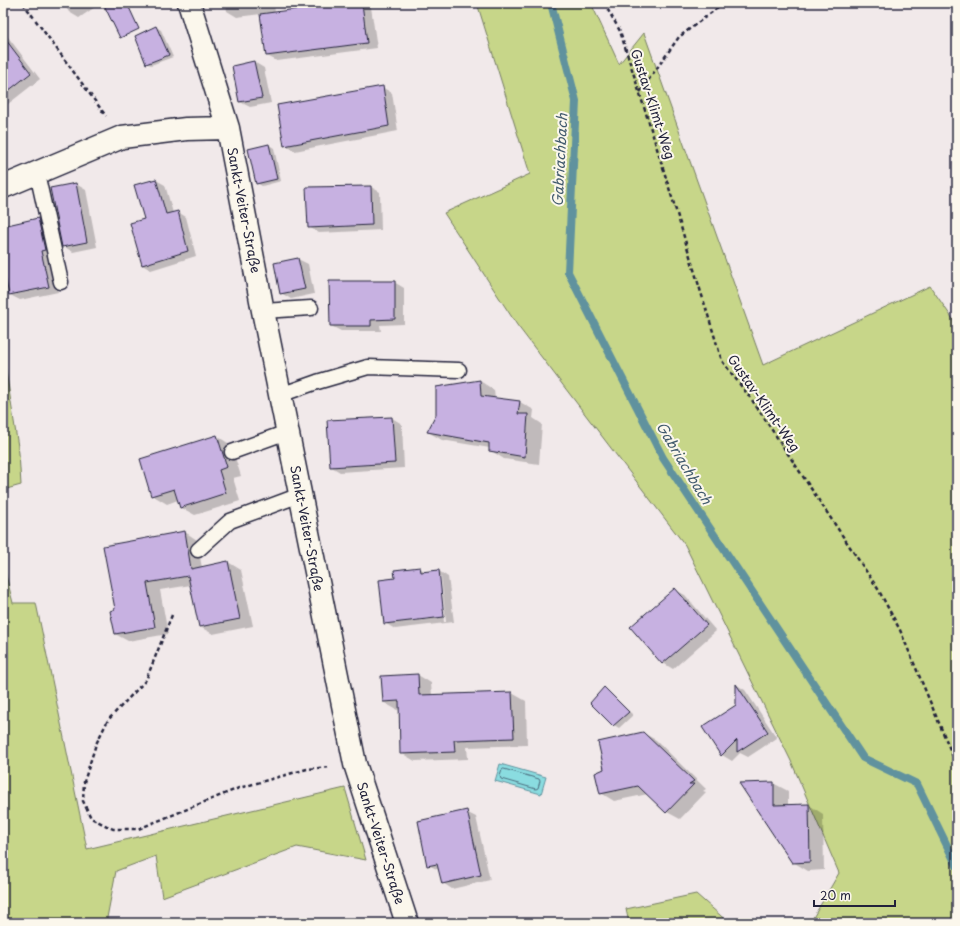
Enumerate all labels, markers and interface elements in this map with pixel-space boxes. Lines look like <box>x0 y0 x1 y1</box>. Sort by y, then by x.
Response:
street label: Gustav-Klimt-Weg <box>627 46 680 161</box>
water label: Gabriachbach <box>547 112 572 207</box>
street label: Sankt-Veiter-Straße <box>223 145 266 275</box>
street label: Gustav-Klimt-Weg <box>724 350 805 455</box>
water label: Gabriachbach <box>651 417 718 509</box>
street label: Sankt-Veiter-Straße <box>286 463 329 593</box>
street label: Sankt-Veiter-Straße <box>353 779 410 907</box>
scale bar <box>814 882 895 908</box>
text: 20 m <box>820 886 851 904</box>

